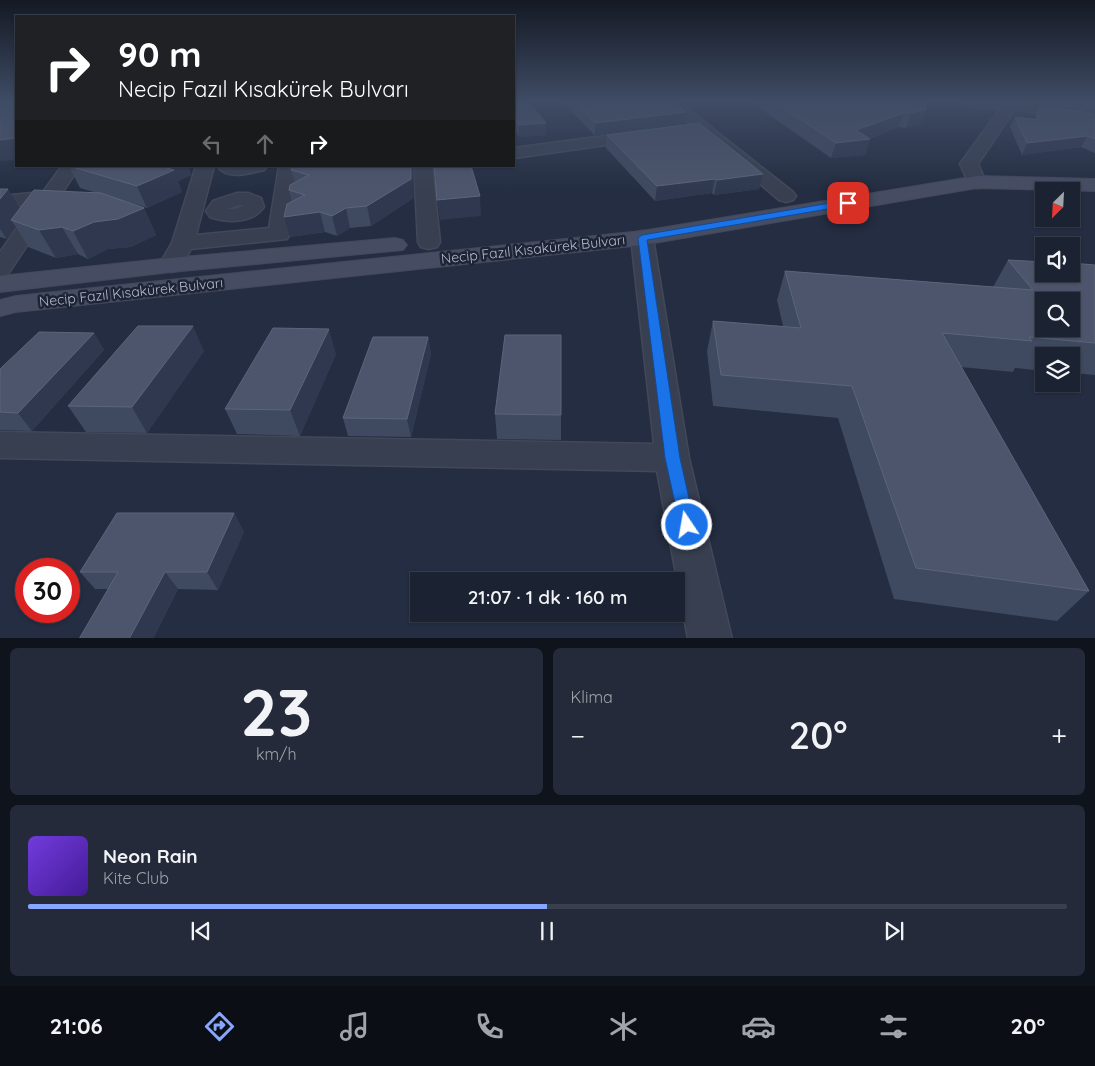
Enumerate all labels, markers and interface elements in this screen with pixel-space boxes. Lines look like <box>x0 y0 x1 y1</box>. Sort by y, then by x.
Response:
text: 90 m <box>118 32 201 76</box>
icon: right <box>35 35 100 100</box>
text: Necip Fazıl Kısakürek Bulvarı <box>118 75 409 103</box>
icon: left <box>198 130 226 158</box>
icon: ahead <box>251 130 279 158</box>
icon: right <box>304 130 332 158</box>
pin <box>827 182 869 224</box>
north arrow <box>1035 182 1080 228</box>
map controls <box>1035 182 1080 392</box>
icon: arrive <box>834 189 862 217</box>
street label: Necip Fazıl Kısakürek Bulvarı <box>440 230 626 268</box>
button: sound <box>1035 237 1080 282</box>
street label: Necip Fazıl Kısakürek Bulvarı <box>38 273 224 311</box>
button: search <box>1035 292 1080 337</box>
button: layers <box>1035 347 1080 392</box>
position arrow <box>660 498 712 550</box>
speed limit sign: 30 <box>15 558 80 623</box>
text: 21:07 · 1 dk · 160 m <box>468 585 627 609</box>
text: 23 <box>240 671 312 752</box>
text: Klima <box>571 687 613 707</box>
text: 20° <box>789 711 847 759</box>
text: − <box>571 718 585 753</box>
text: + <box>1051 718 1067 753</box>
text: km/h <box>256 744 297 764</box>
text: Neon Rain <box>103 844 198 868</box>
text: Kite Club <box>103 868 169 888</box>
icon: previous <box>187 917 215 945</box>
icon: pause <box>533 917 561 945</box>
icon: next <box>880 917 908 945</box>
icon: directions <box>202 1009 237 1044</box>
icon: music <box>337 1009 372 1044</box>
icon: phone <box>472 1009 507 1044</box>
icon: climate <box>606 1009 641 1044</box>
icon: car <box>741 1009 776 1044</box>
icon: filters <box>876 1009 911 1044</box>
text: 21:06 <box>50 1012 103 1040</box>
text: 20° <box>1010 1012 1045 1040</box>

